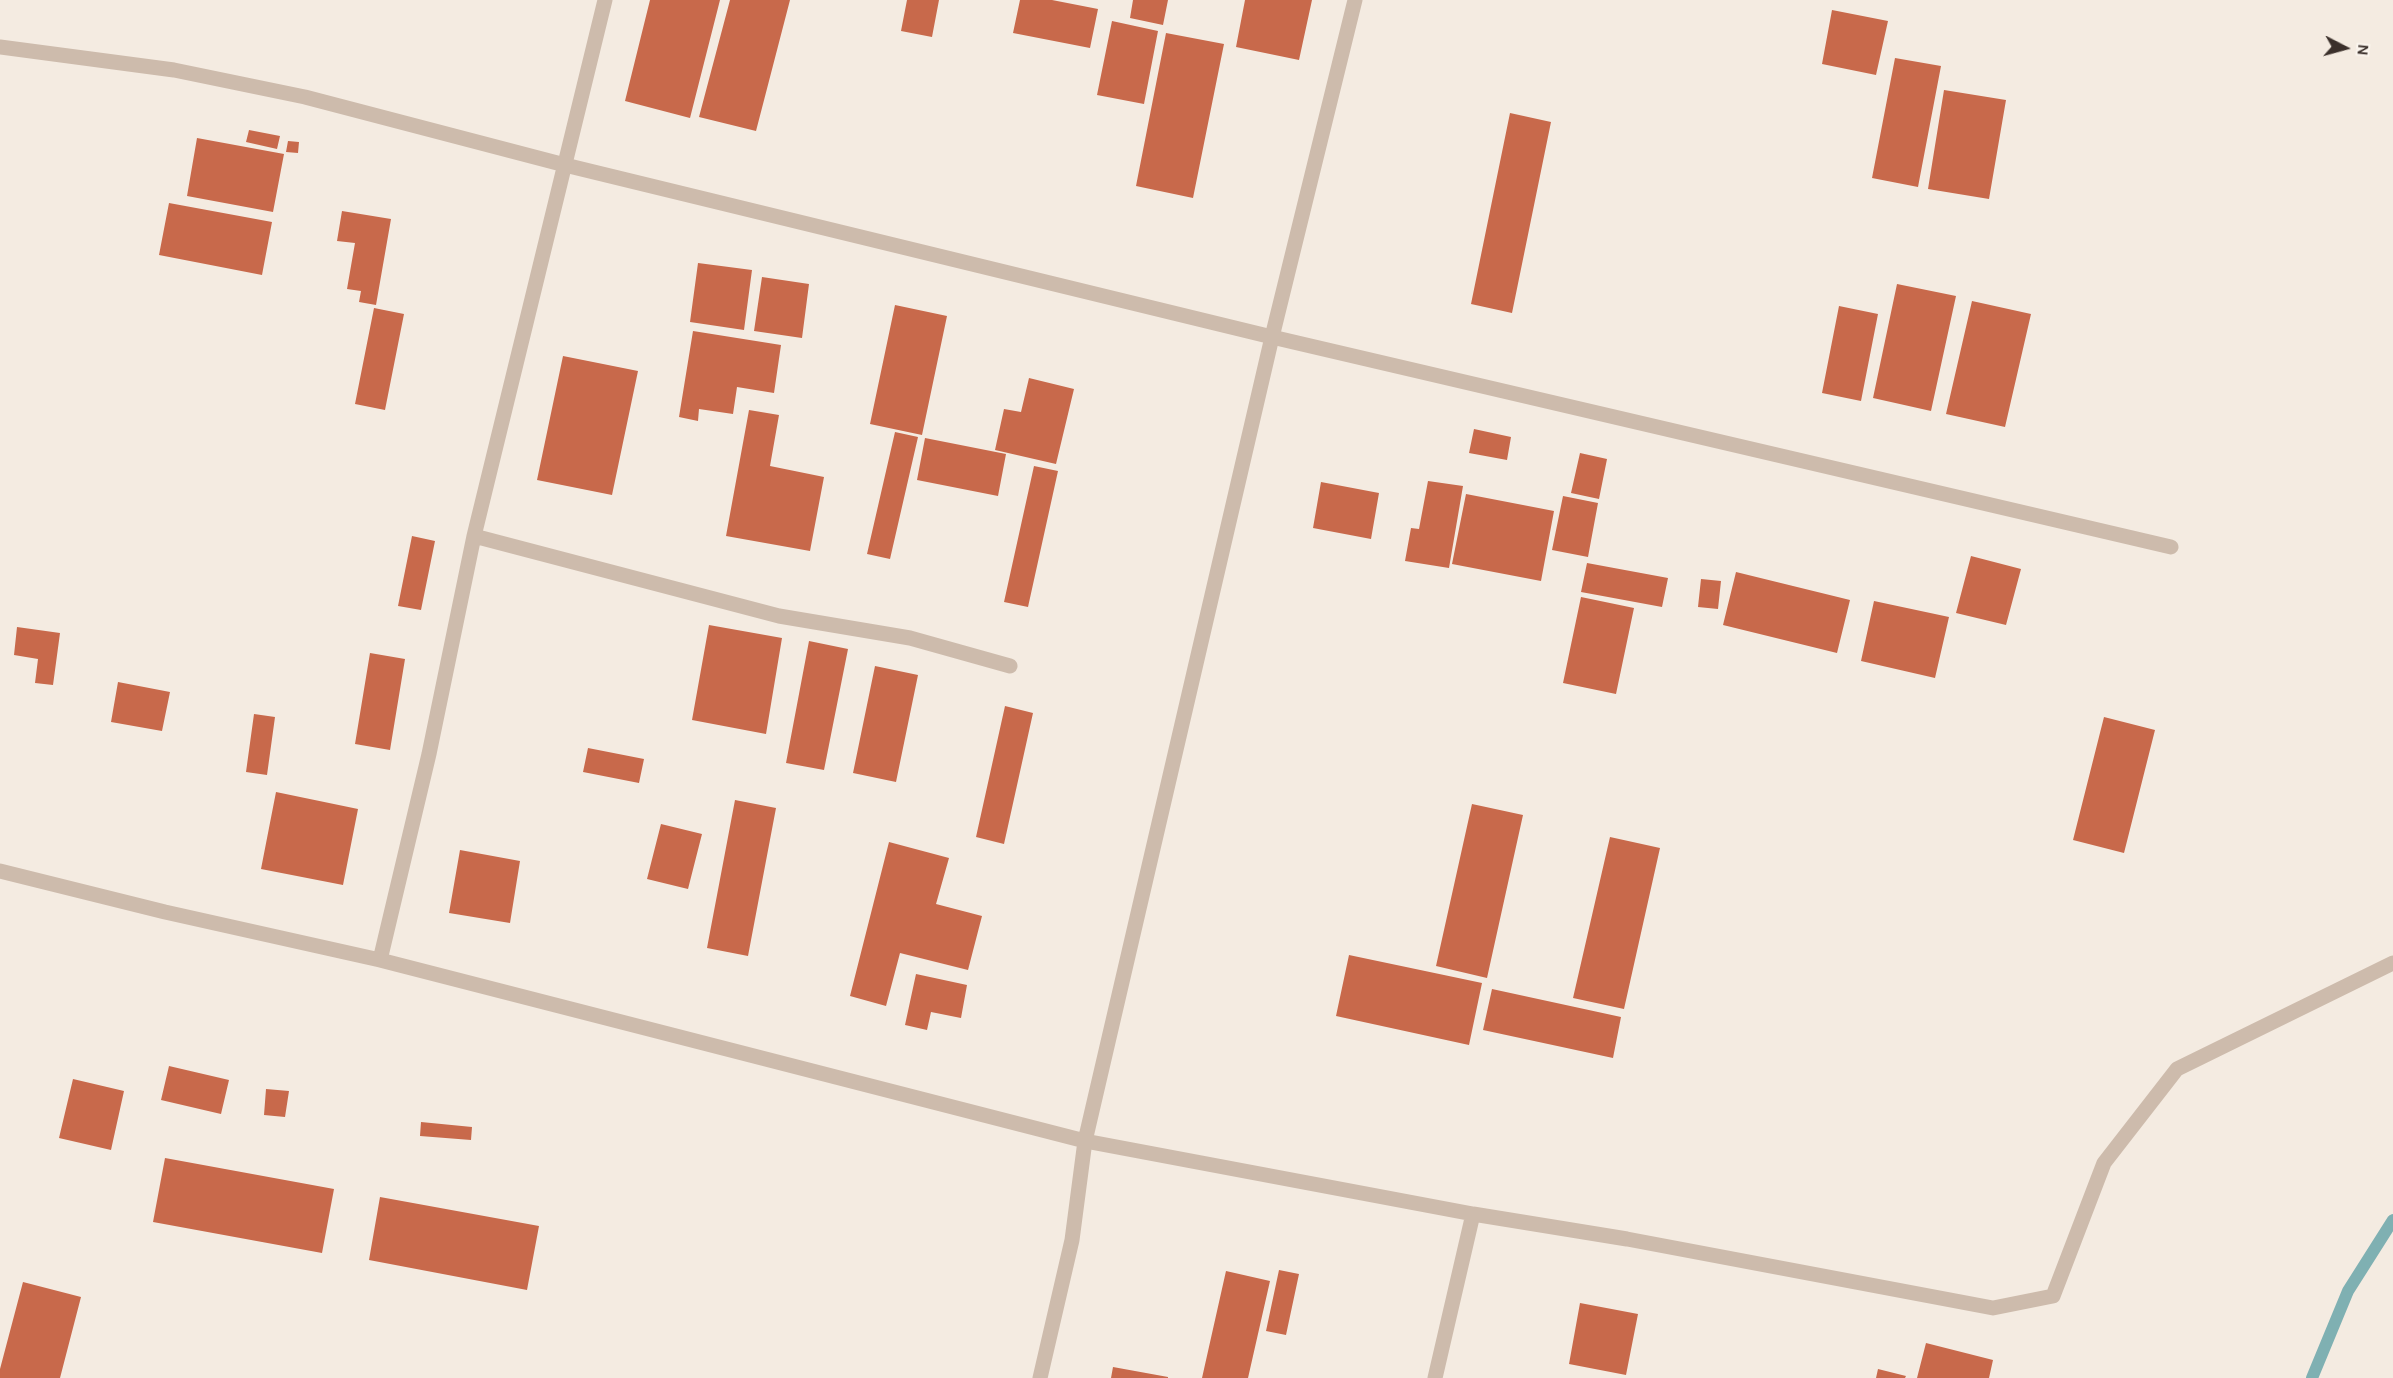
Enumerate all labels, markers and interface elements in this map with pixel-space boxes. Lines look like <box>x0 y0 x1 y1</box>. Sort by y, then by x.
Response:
north arrow <box>2315 18 2375 78</box>
text: N <box>2353 43 2373 57</box>

